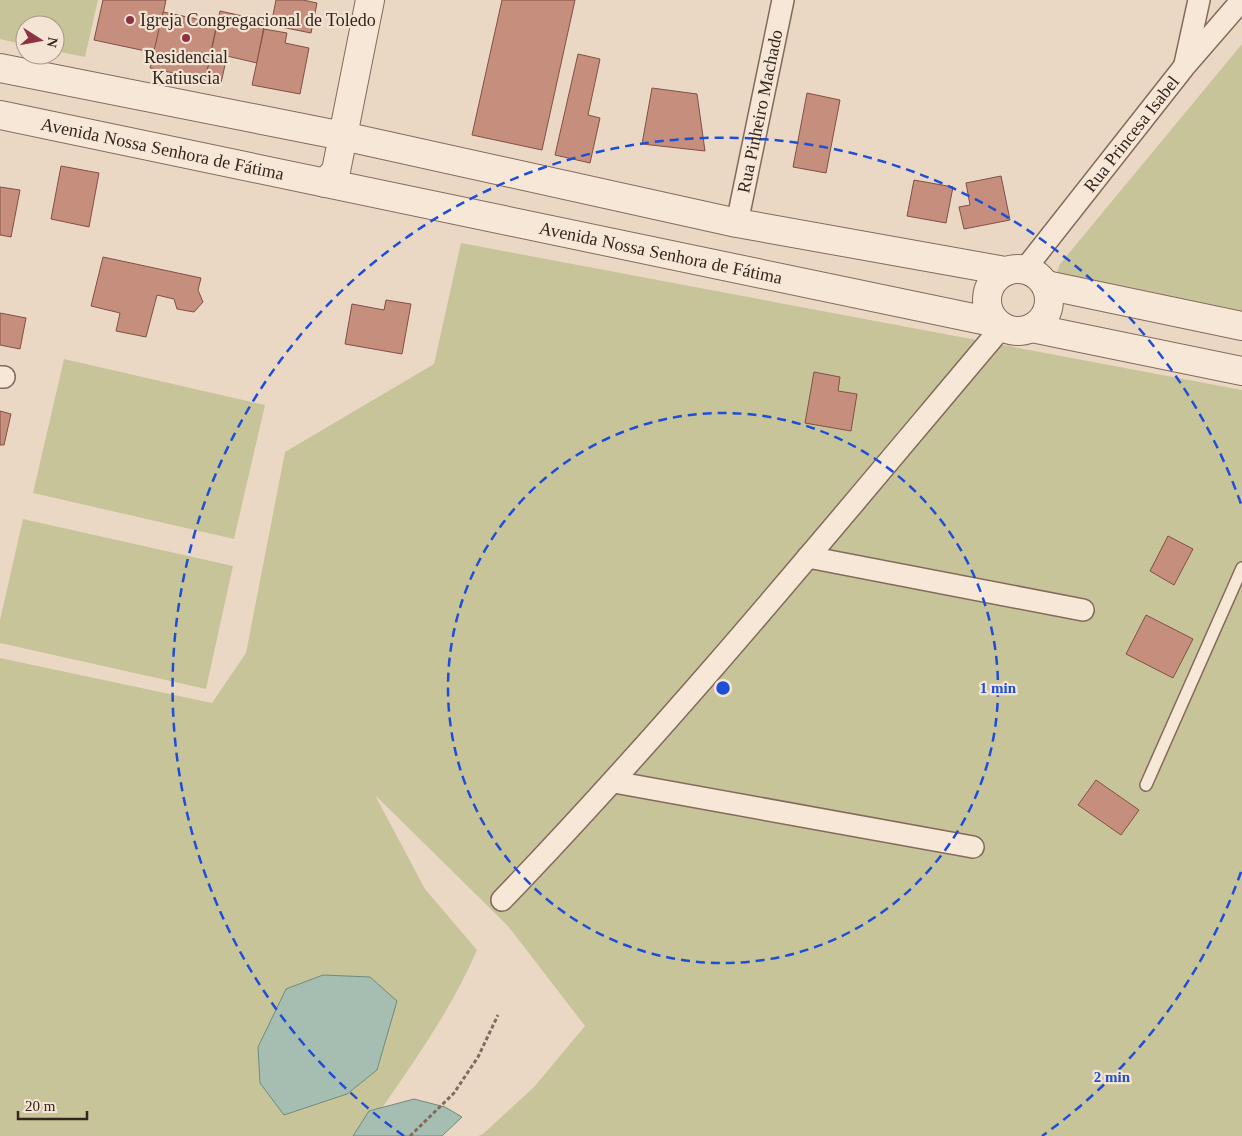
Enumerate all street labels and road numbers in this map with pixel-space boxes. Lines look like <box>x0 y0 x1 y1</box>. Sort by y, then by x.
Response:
street label: Rua Pinheiro Machado <box>733 28 787 195</box>
street label: Rua Princesa Isabel <box>1080 72 1183 196</box>
street label: Avenida Nossa Senhora de Fátima <box>39 114 286 184</box>
street label: Avenida Nossa Senhora de Fátima <box>537 218 784 288</box>

